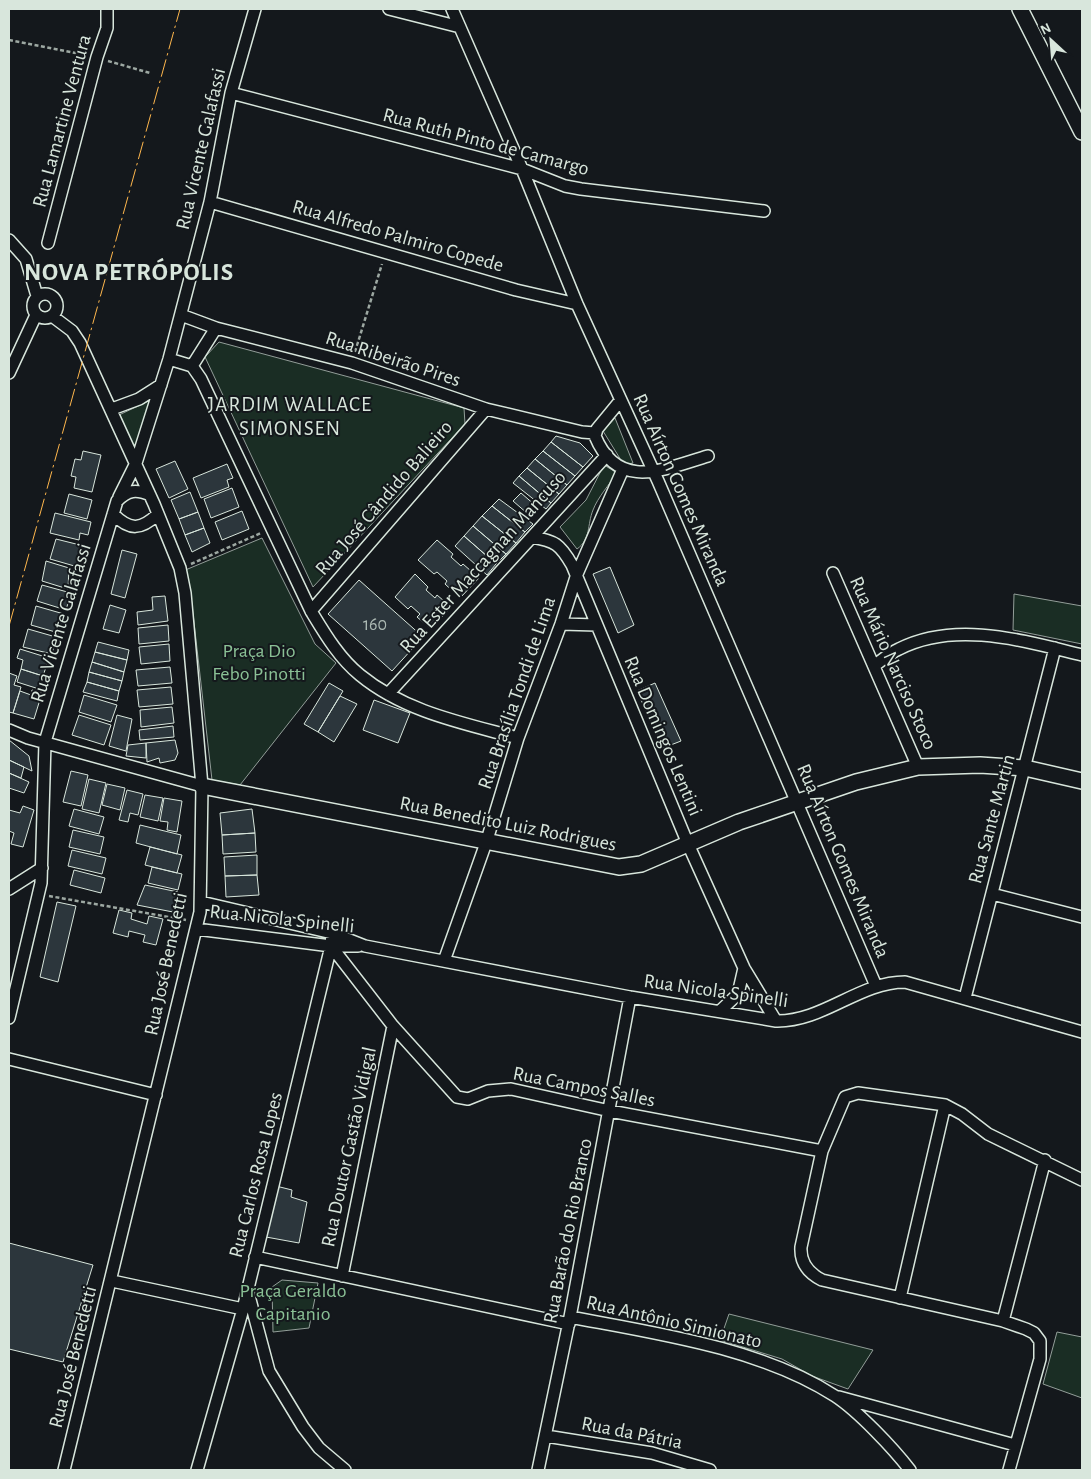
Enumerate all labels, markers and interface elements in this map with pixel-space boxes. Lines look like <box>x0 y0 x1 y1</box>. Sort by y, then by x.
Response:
north arrow <box>1026 15 1076 65</box>
text: N <box>1038 21 1053 38</box>
street label: Rua Lamartine Ventura <box>29 32 95 210</box>
street label: Rua Vicente Galafassi <box>173 66 229 232</box>
street label: Rua Ruth Pinto de Camargo <box>381 105 591 179</box>
street label: Rua Alfredo Palmiro Copede <box>290 196 506 276</box>
district label: NOVA PETRÓPOLIS <box>24 258 234 285</box>
street label: Rua Ribeirão Pires <box>323 328 463 390</box>
street label: Rua Aírton Gomes Miranda <box>629 391 733 589</box>
district label: JARDIM WALLACE SIMONSEN <box>208 394 372 439</box>
street label: Rua José Cândido Balieiro <box>312 417 456 579</box>
street label: Rua Ester Maccagnan Mancuso <box>396 467 570 657</box>
street label: Rua Vicente Galafassi <box>27 541 95 705</box>
street label: Rua Mário Narciso Stoco <box>846 573 940 753</box>
street label: Rua Brasília Tondi de Lima <box>475 594 559 792</box>
house number: 160 <box>363 616 387 634</box>
park label: Praça Dio Febo Pinotti <box>212 641 306 684</box>
street label: Rua Domingos Lentini <box>620 653 706 819</box>
street label: Rua Sante Martin <box>965 752 1019 886</box>
street label: Rua Aírton Gomes Miranda <box>793 761 893 961</box>
street label: Rua Benedito Luiz Rodrigues <box>398 793 618 855</box>
street label: Rua José Benedetti <box>141 891 191 1037</box>
street label: Rua Nicola Spinelli <box>209 901 355 937</box>
street label: Rua Nicola Spinelli <box>642 971 790 1011</box>
street label: Rua Doutor Gastão Vidigal <box>318 1045 380 1249</box>
street label: Rua Campos Salles <box>511 1063 657 1111</box>
street label: Rua Carlos Rosa Lopes <box>226 1090 286 1260</box>
street label: Rua Barão do Rio Branco <box>540 1137 596 1325</box>
park label: Praça Geraldo Capitanio <box>239 1281 347 1324</box>
street label: Rua José Benedetti <box>46 1284 100 1430</box>
street label: Rua Antônio Simionato <box>584 1292 764 1352</box>
street label: Rua da Pátria <box>580 1413 684 1453</box>

